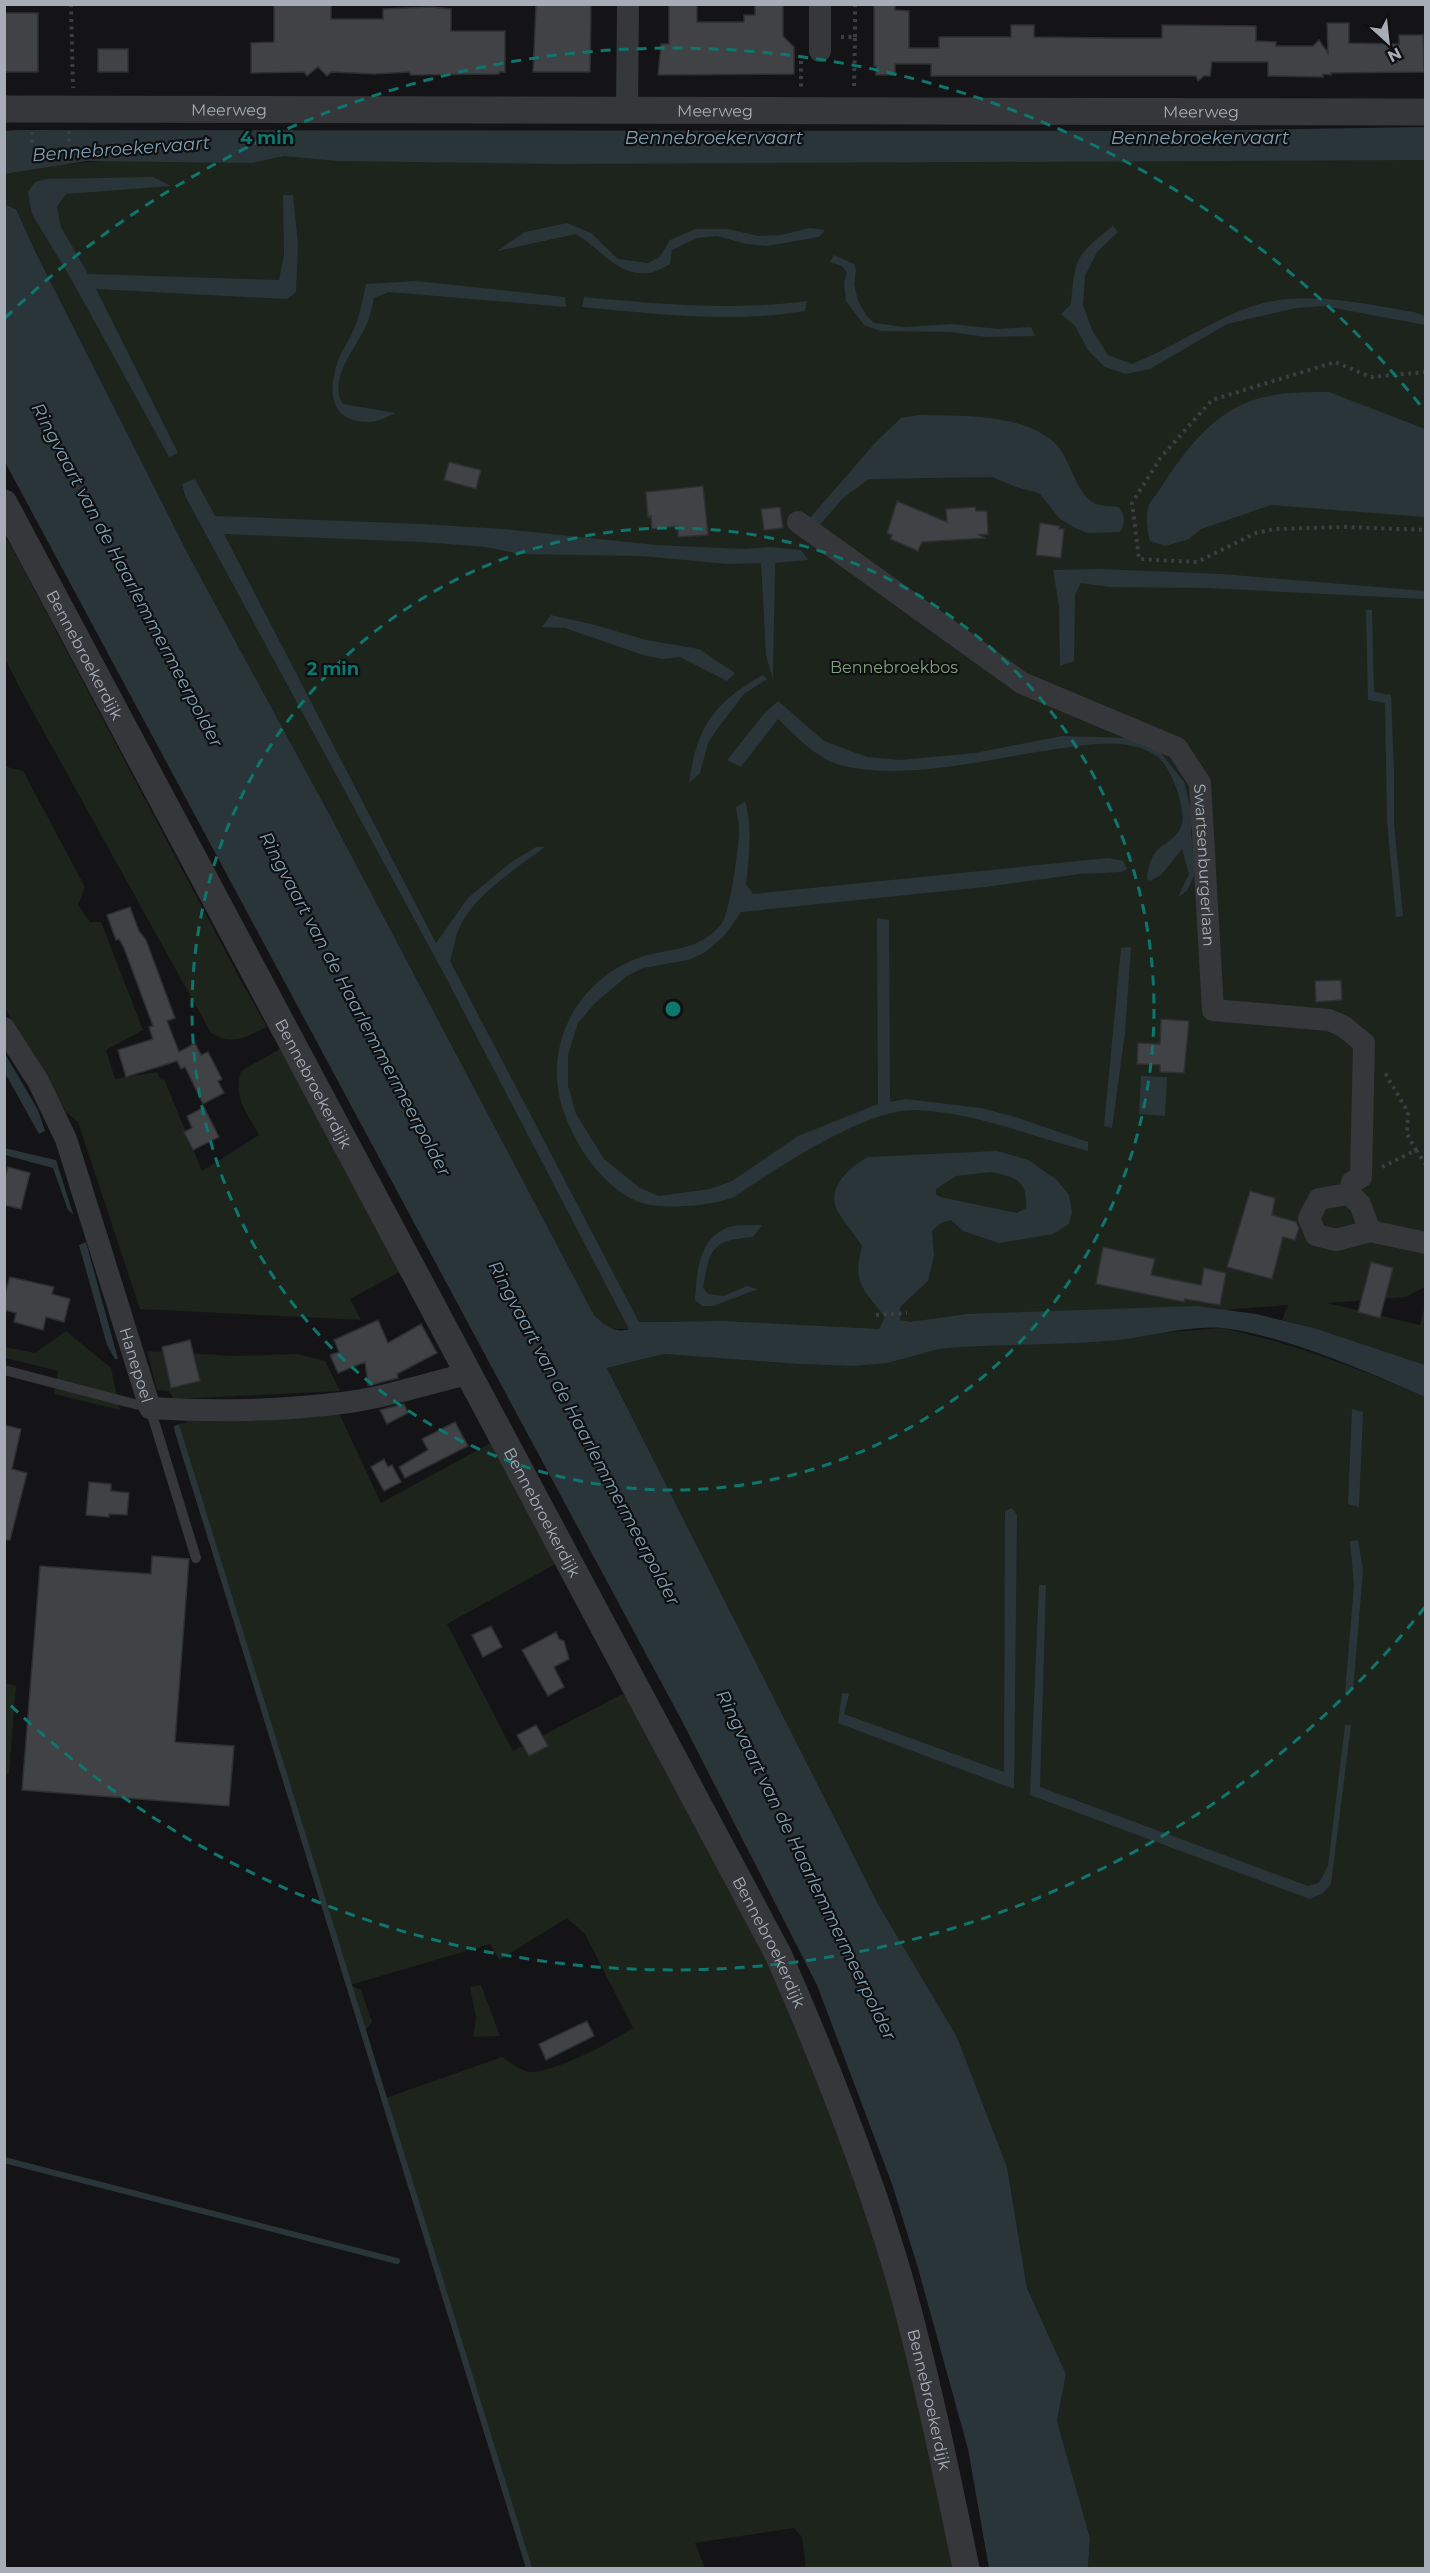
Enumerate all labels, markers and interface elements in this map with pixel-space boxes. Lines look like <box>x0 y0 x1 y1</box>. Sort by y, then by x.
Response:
north arrow <box>1358 12 1418 72</box>
text: N <box>1385 44 1405 66</box>
street label: Meerweg <box>191 100 267 120</box>
street label: Meerweg <box>677 101 753 121</box>
street label: Meerweg <box>1163 102 1239 122</box>
text: 4 min <box>240 127 294 149</box>
water label: Bennebroekervaart <box>625 127 804 149</box>
water label: Bennebroekervaart <box>1111 127 1290 149</box>
water label: Bennebroekervaart <box>31 132 211 166</box>
water label: Ringvaart van de Haarlemmermeerpolder <box>27 399 228 752</box>
street label: Bennebroekerdijk <box>42 587 127 723</box>
text: 2 min <box>307 658 359 680</box>
park label: Bennebroekbos <box>830 658 958 677</box>
street label: Swartsenburgerlaan <box>1190 783 1218 947</box>
water label: Ringvaart van de Haarlemmermeerpolder <box>255 828 456 1181</box>
centre of rings <box>663 999 683 1019</box>
street label: Bennebroekerdijk <box>271 1016 356 1152</box>
water label: Ringvaart van de Haarlemmermeerpolder <box>484 1257 685 1610</box>
street label: Hanepoel <box>115 1325 157 1405</box>
street label: Bennebroekerdijk <box>500 1445 584 1581</box>
water label: Ringvaart van de Haarlemmermeerpolder <box>711 1686 901 2044</box>
street label: Bennebroekerdijk <box>728 1873 809 2011</box>
street label: Bennebroekerdijk <box>903 2327 954 2472</box>

